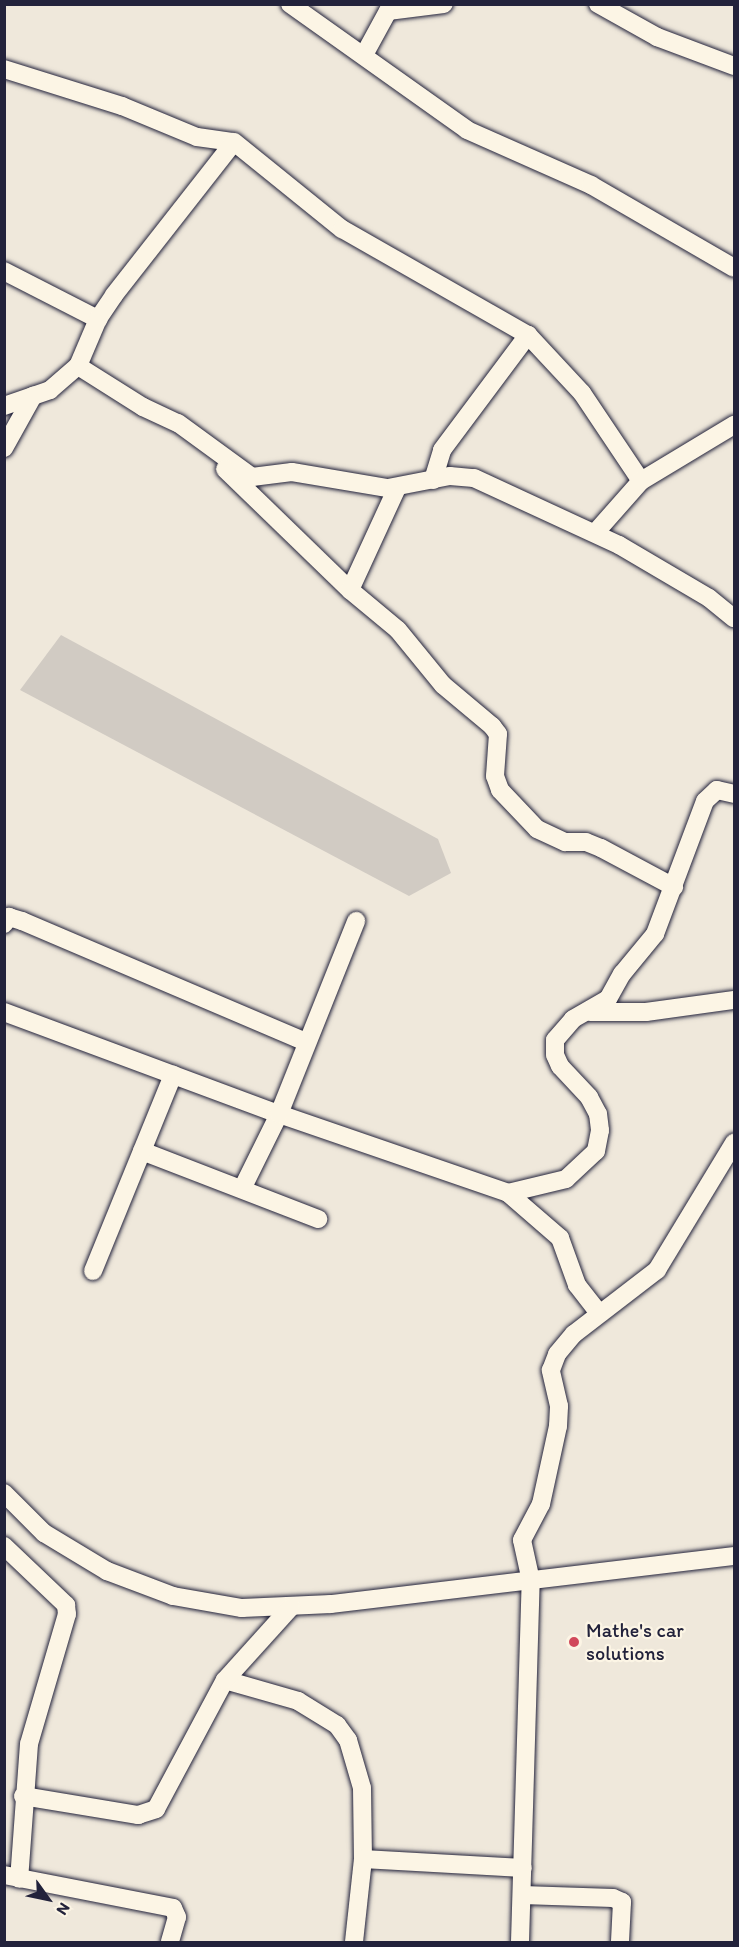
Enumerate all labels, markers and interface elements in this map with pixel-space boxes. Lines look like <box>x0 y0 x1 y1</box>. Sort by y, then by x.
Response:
place label: Mathe's car solutions <box>586 1618 684 1665</box>
marker: Mathe's car solutions <box>567 1635 581 1649</box>
north arrow <box>18 1869 78 1929</box>
text: N <box>53 1899 74 1919</box>

